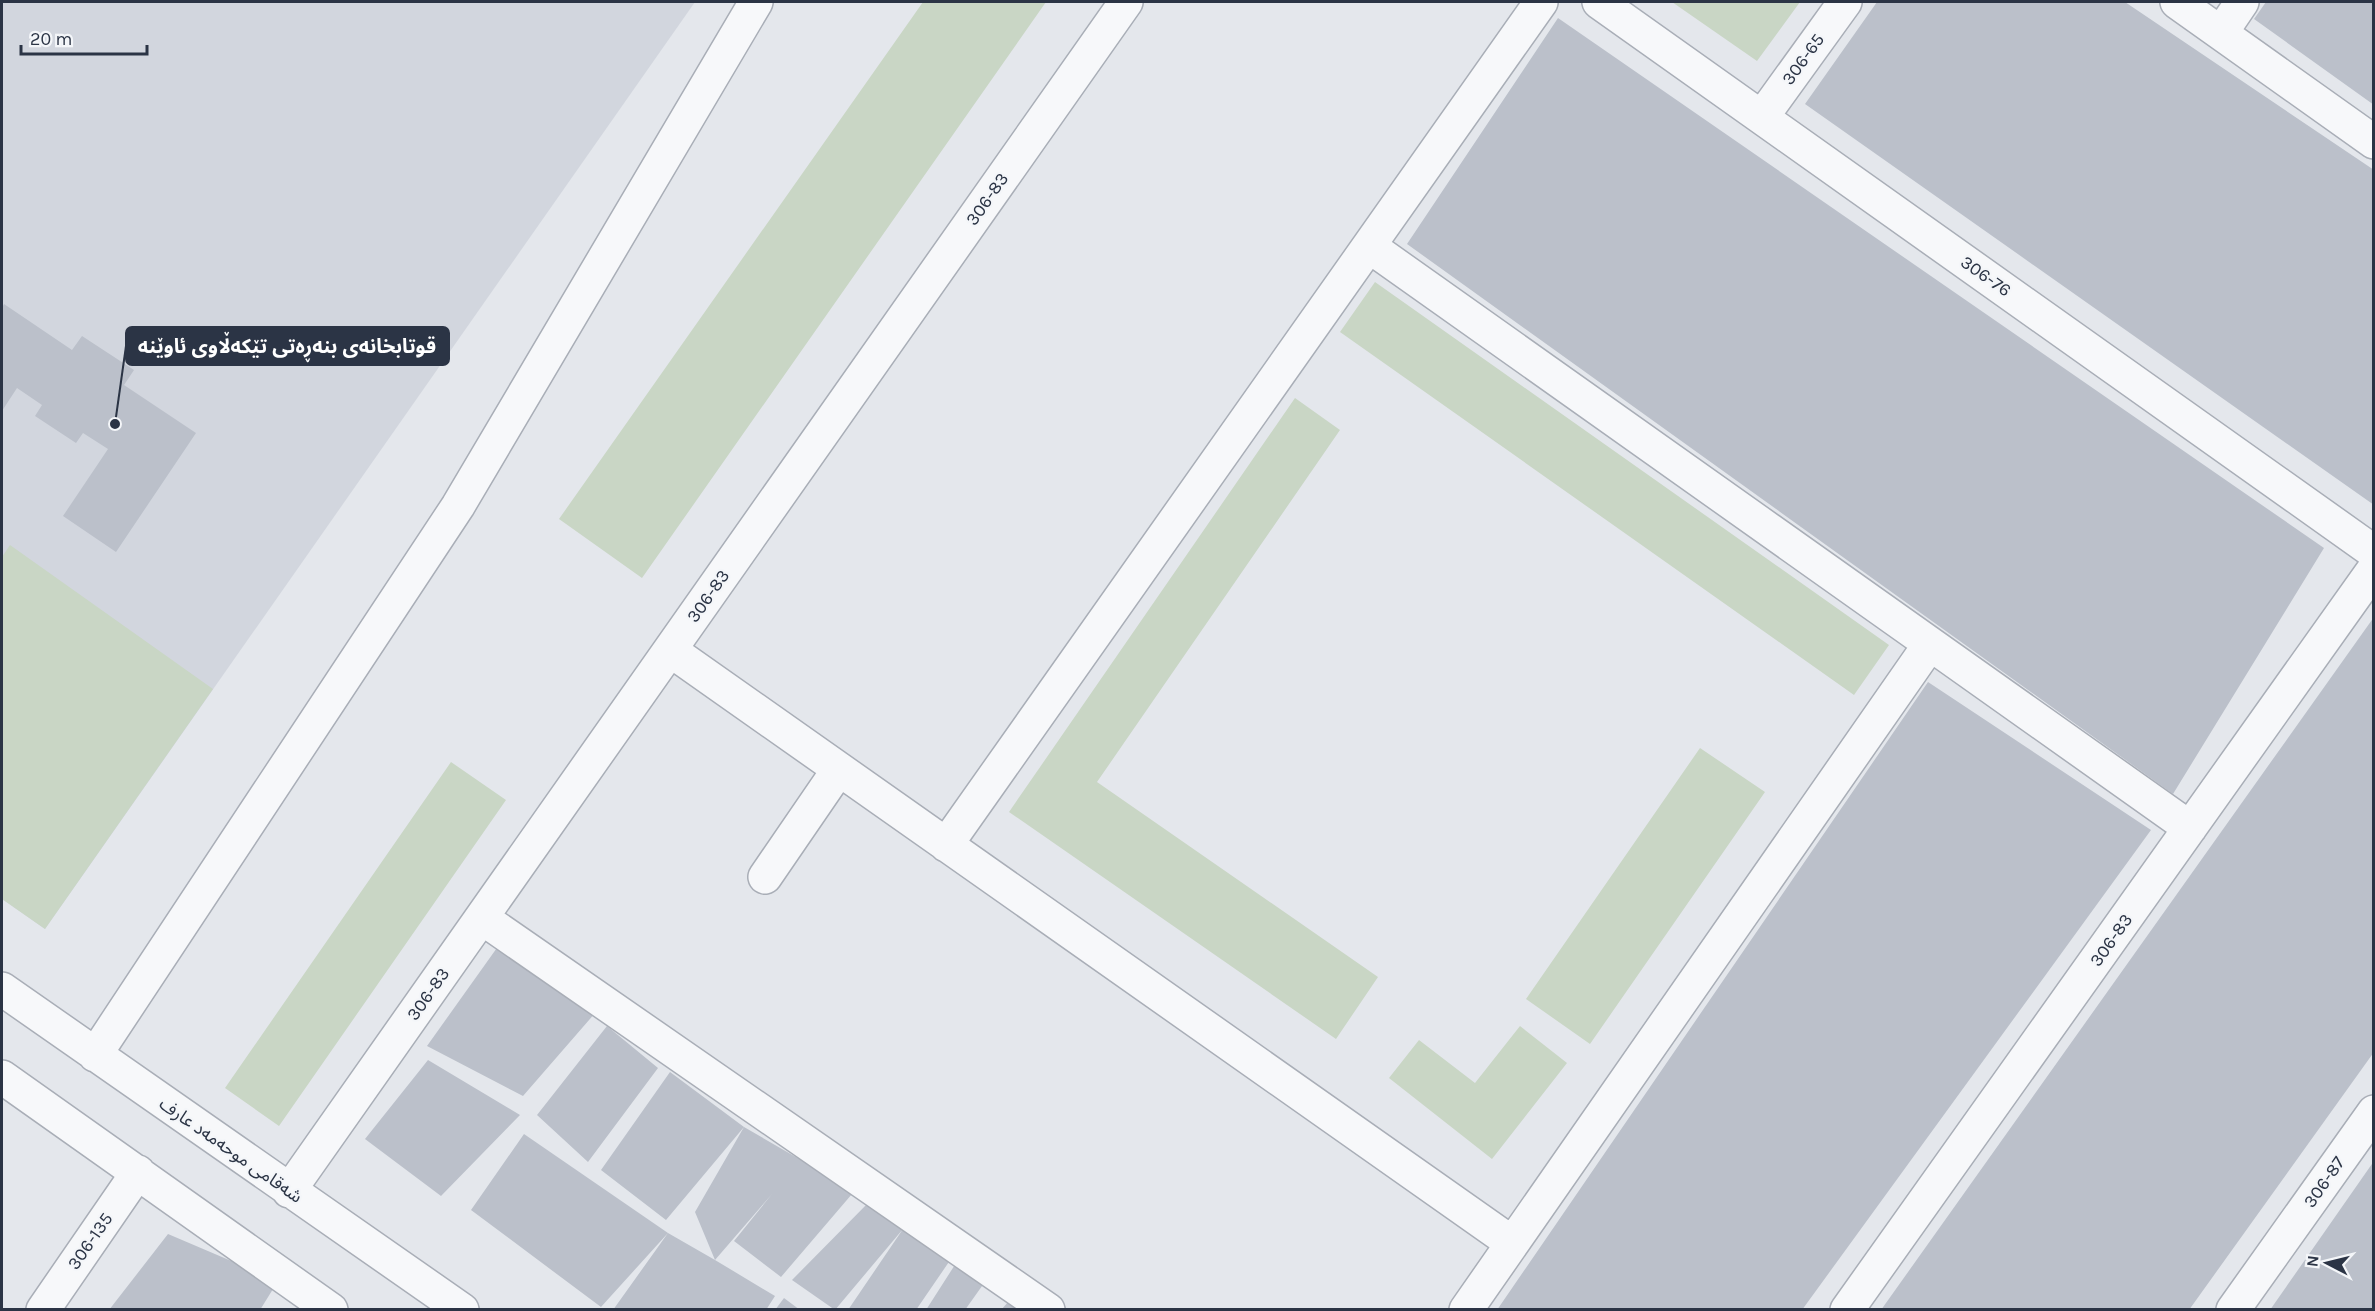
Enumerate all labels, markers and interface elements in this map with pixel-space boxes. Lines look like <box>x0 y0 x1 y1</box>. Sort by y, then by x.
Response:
scale bar <box>21 18 147 56</box>
text: 20 m <box>30 28 72 50</box>
street label: 306-65 <box>1777 29 1829 89</box>
street label: 306-83 <box>961 168 1013 230</box>
street label: 306-76 <box>1956 251 2016 301</box>
callout: قوتابخانەی بنەڕەتی تێکەڵاوی ئاوێنە <box>126 327 449 365</box>
text: قوتابخانەی بنەڕەتی تێکەڵاوی ئاوێنە <box>138 331 436 363</box>
street label: 306-83 <box>682 565 734 627</box>
street label: 306-83 <box>2085 909 2137 971</box>
street label: 306-83 <box>402 963 454 1025</box>
street label: شەقامی موحەمەد عارف <box>155 1092 307 1208</box>
street label: 306-87 <box>2299 1152 2350 1212</box>
street label: 306-135 <box>62 1208 118 1274</box>
north arrow <box>2297 1233 2357 1293</box>
text: N <box>2302 1254 2323 1268</box>

